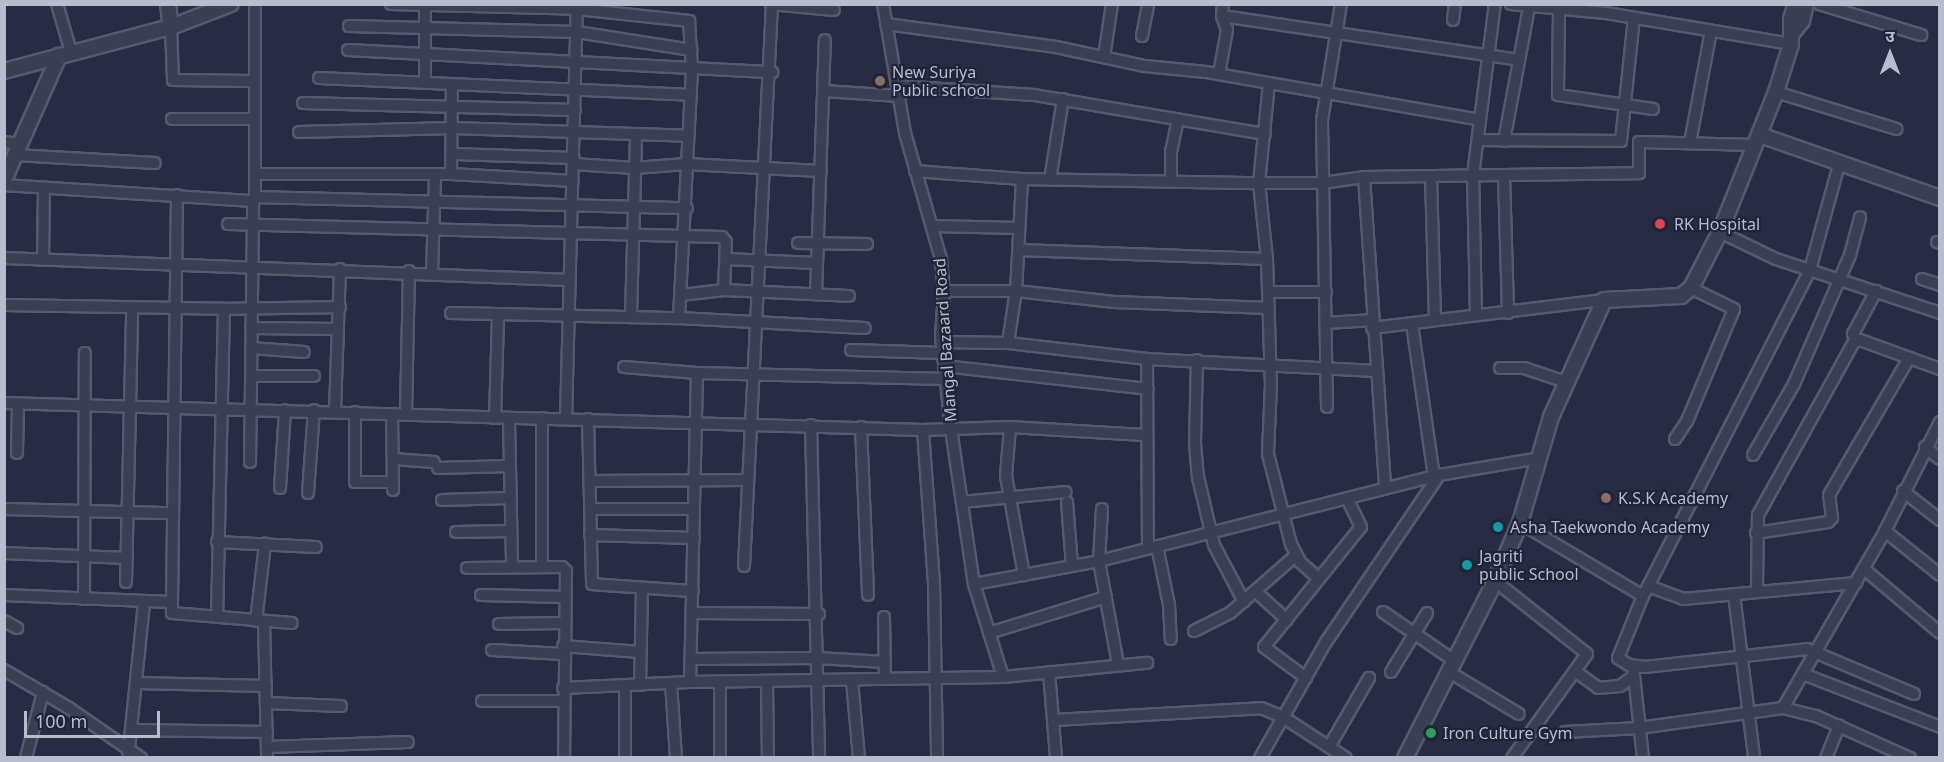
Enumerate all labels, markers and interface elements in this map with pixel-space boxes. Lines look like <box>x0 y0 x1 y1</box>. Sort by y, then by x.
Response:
north arrow <box>1860 24 1920 84</box>
text: उ <box>1885 25 1895 47</box>
place label: New Suriya Public school <box>892 62 990 100</box>
marker: New Suriya Public school <box>873 74 887 88</box>
place label: RK Hospital <box>1674 214 1760 234</box>
marker: RK Hospital <box>1651 215 1669 233</box>
street label: Mangal Bazaard Road <box>930 257 960 423</box>
place label: K.S.K Academy <box>1618 488 1728 508</box>
marker: K.S.K Academy <box>1599 491 1613 505</box>
place label: Asha Taekwondo Academy <box>1510 517 1710 537</box>
marker: Asha Taekwondo Academy <box>1491 520 1505 534</box>
place label: Jagriti public School <box>1479 546 1579 584</box>
marker: Jagriti public School <box>1460 558 1474 572</box>
scale bar <box>27 699 164 737</box>
text: 100 m <box>35 709 87 733</box>
place label: Iron Culture Gym <box>1443 723 1572 743</box>
marker: Iron Culture Gym <box>1424 726 1438 740</box>

